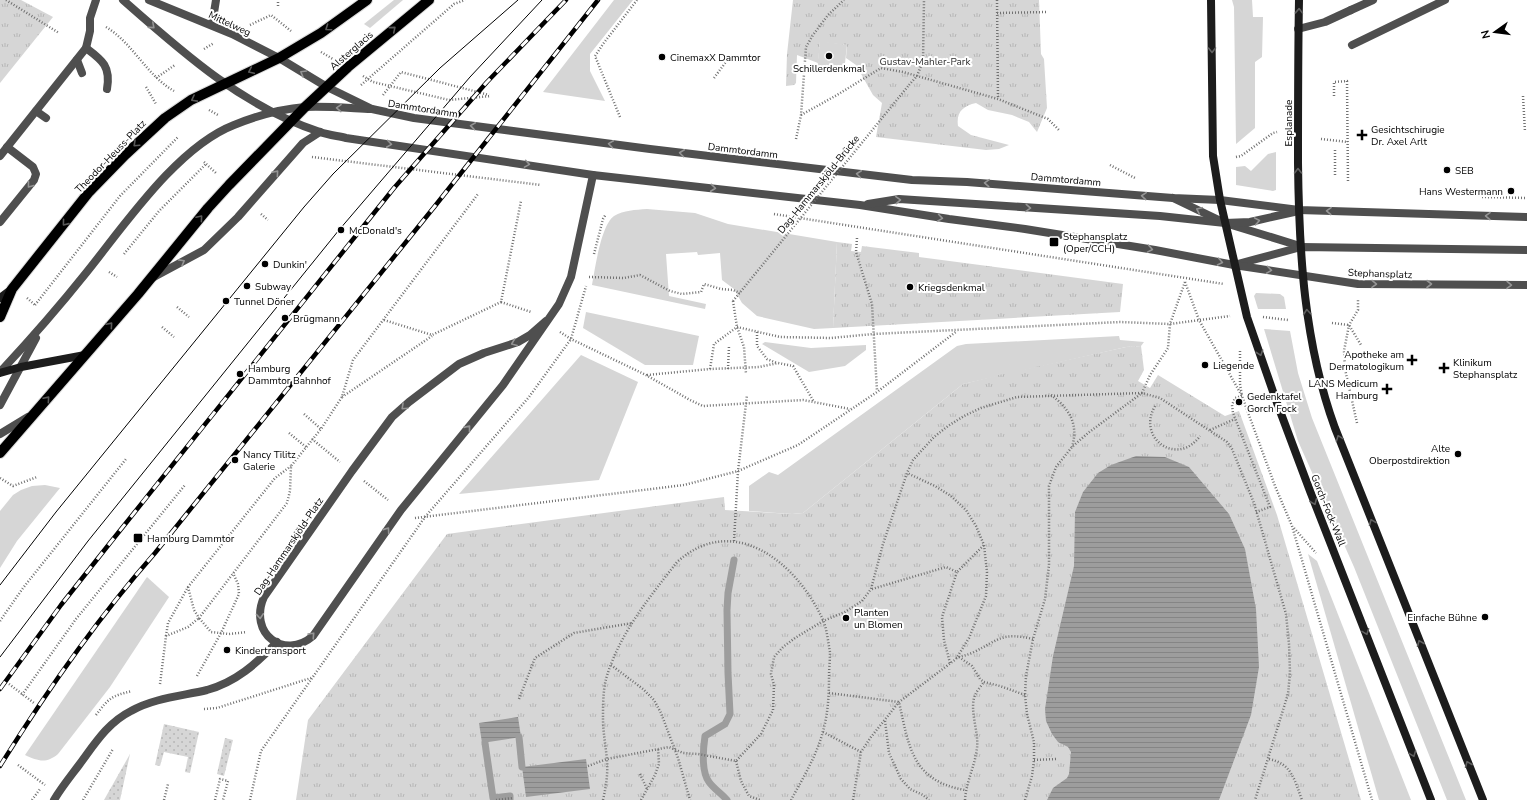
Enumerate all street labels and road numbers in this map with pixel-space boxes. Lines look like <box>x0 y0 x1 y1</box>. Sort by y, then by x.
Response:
street label: Mittelweg <box>206 8 253 40</box>
street label: Alsterglacis <box>327 28 376 73</box>
street label: Dammtordamm <box>387 97 459 121</box>
street label: Esplanade <box>1282 100 1296 146</box>
street label: Theodor-Heuss-Platz <box>72 117 150 196</box>
street label: Dag-Hammarskjöld-Brücke <box>775 132 863 237</box>
street label: Dammtordamm <box>707 140 779 162</box>
street label: Dammtordamm <box>1030 170 1102 190</box>
street label: Stephansplatz <box>1348 266 1413 282</box>
street label: Gorch-Fock-Wall <box>1307 472 1349 548</box>
street label: Dag-Hammarskjöld-Platz <box>251 495 327 598</box>

